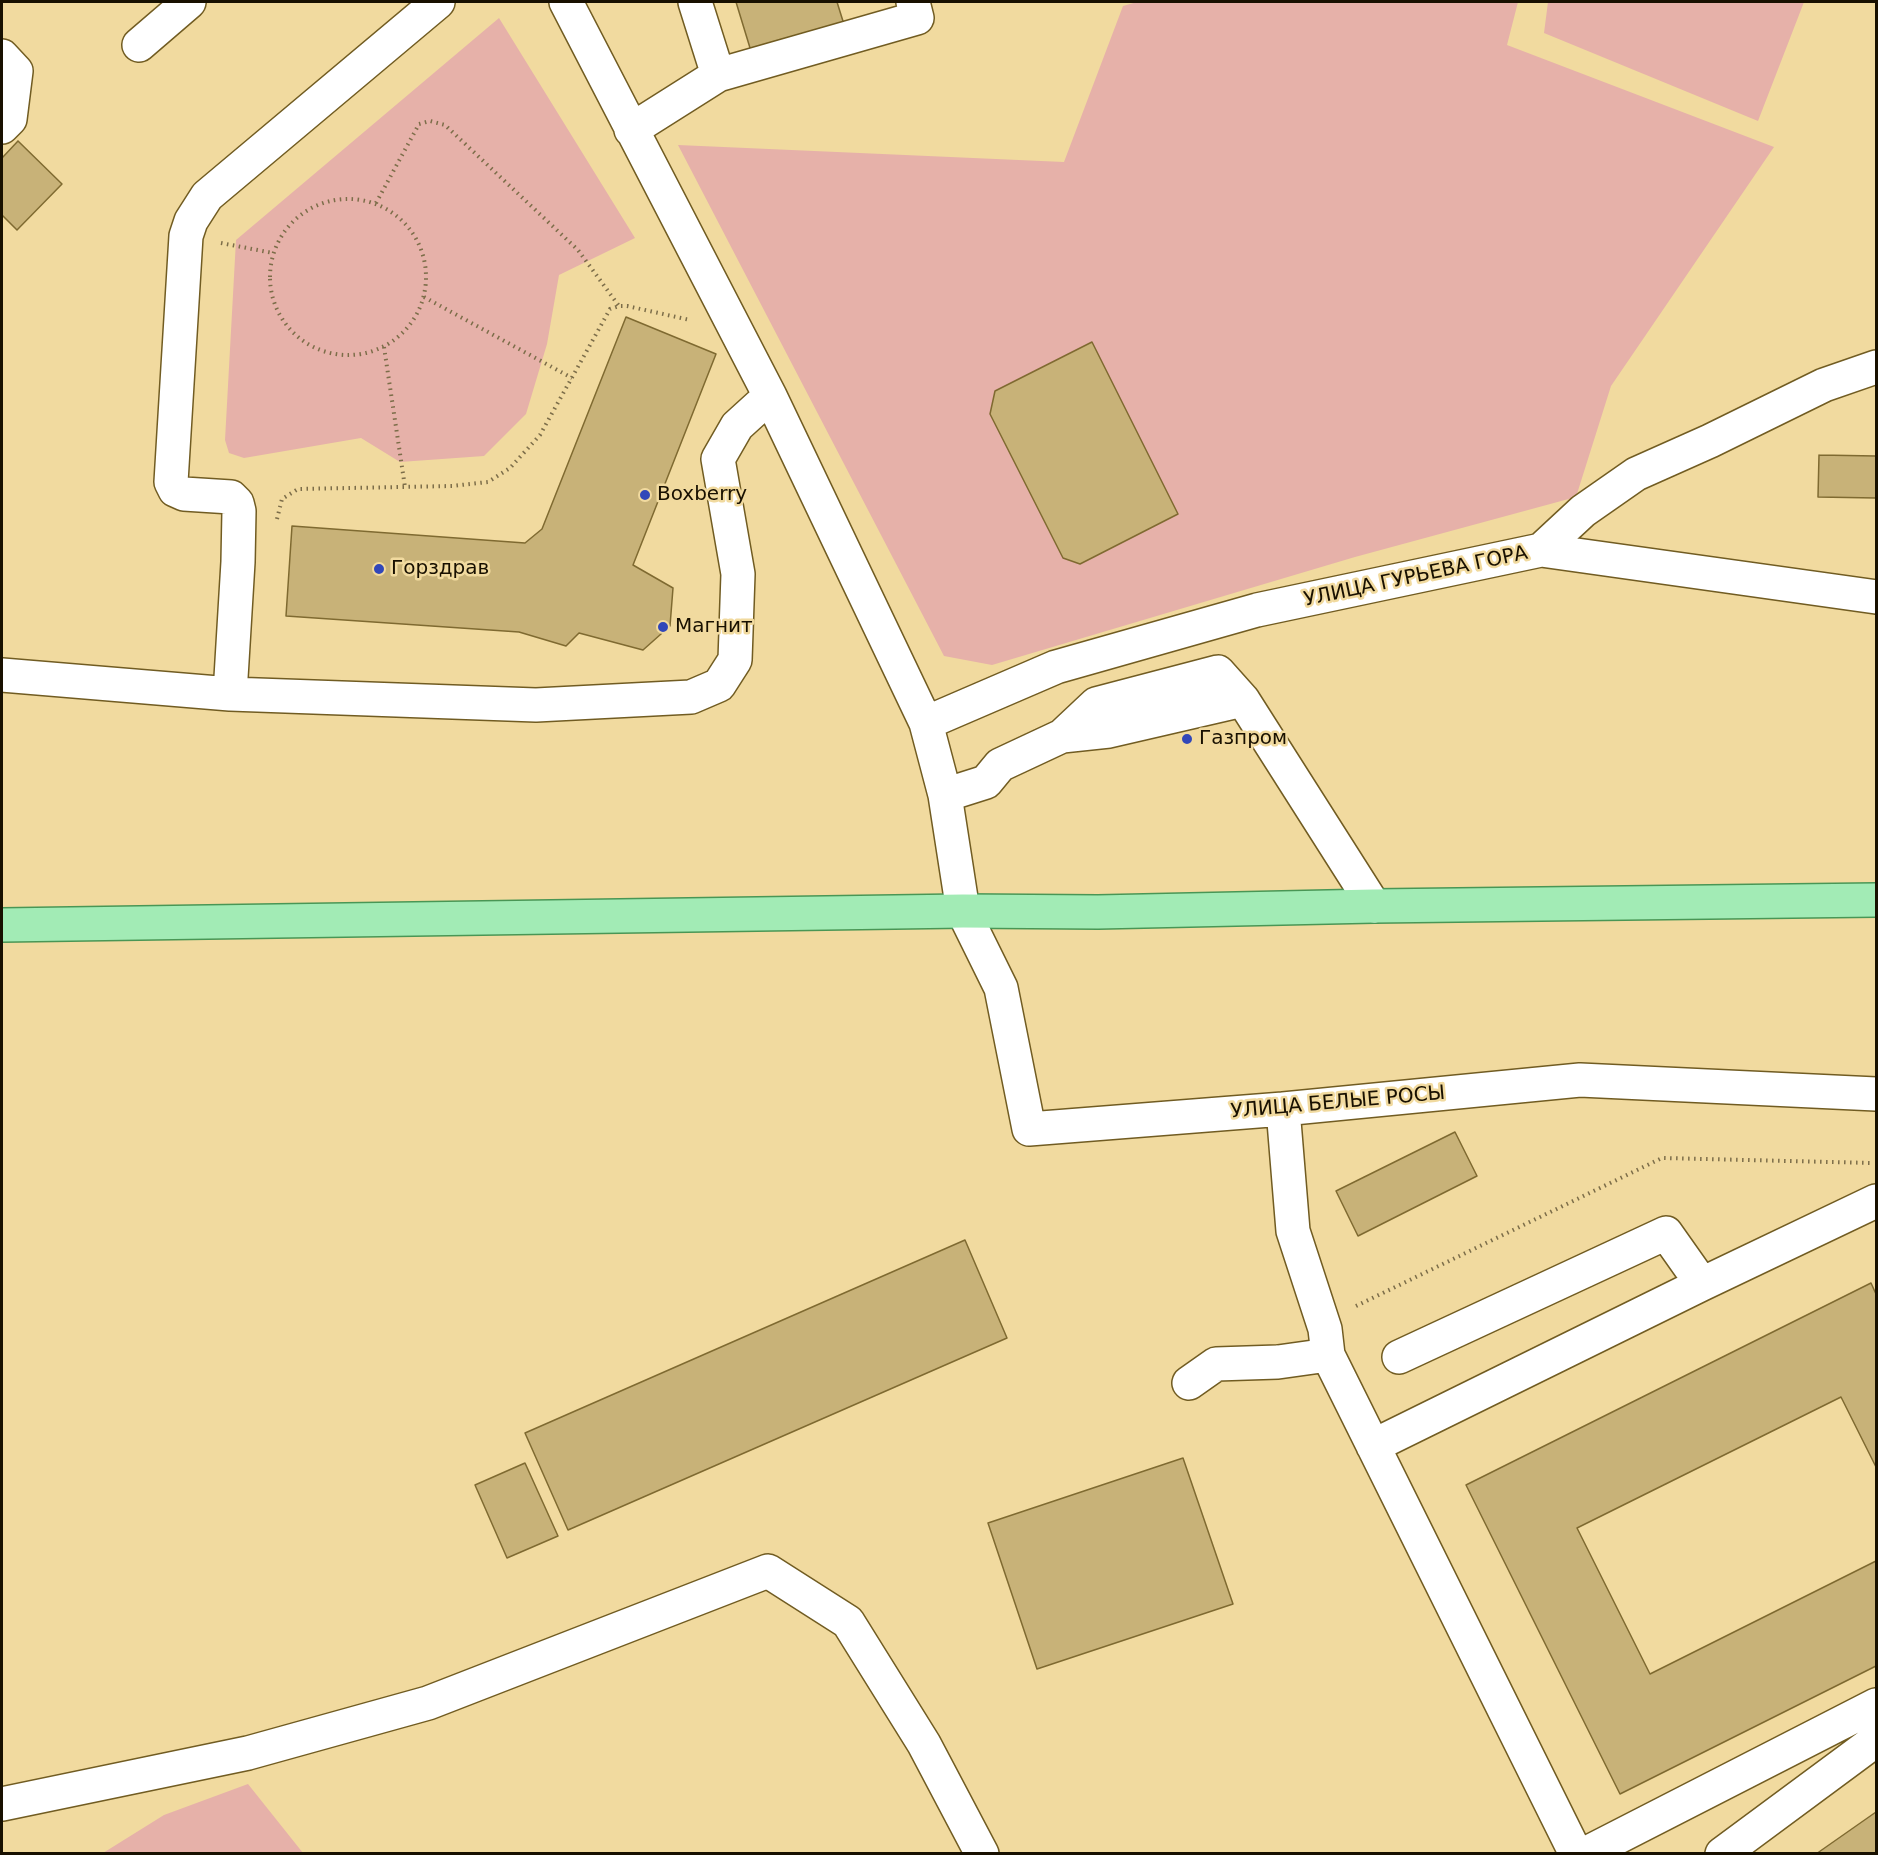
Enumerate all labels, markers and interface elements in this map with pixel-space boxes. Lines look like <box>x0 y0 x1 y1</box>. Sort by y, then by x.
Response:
place label: Boxberry <box>657 483 747 507</box>
marker: Boxberry <box>638 488 652 502</box>
street label: УЛИЦА ГУРЬЕВА ГОРА <box>1302 542 1530 612</box>
place label: Горздрав <box>391 557 489 581</box>
marker: Горздрав <box>372 562 386 576</box>
place label: Магнит <box>675 615 753 639</box>
marker: Магнит <box>656 620 670 634</box>
place label: Газпром <box>1199 727 1287 751</box>
marker: Газпром <box>1180 732 1194 746</box>
street label: УЛИЦА БЕЛЫЕ РОСЫ <box>1230 1082 1446 1124</box>

